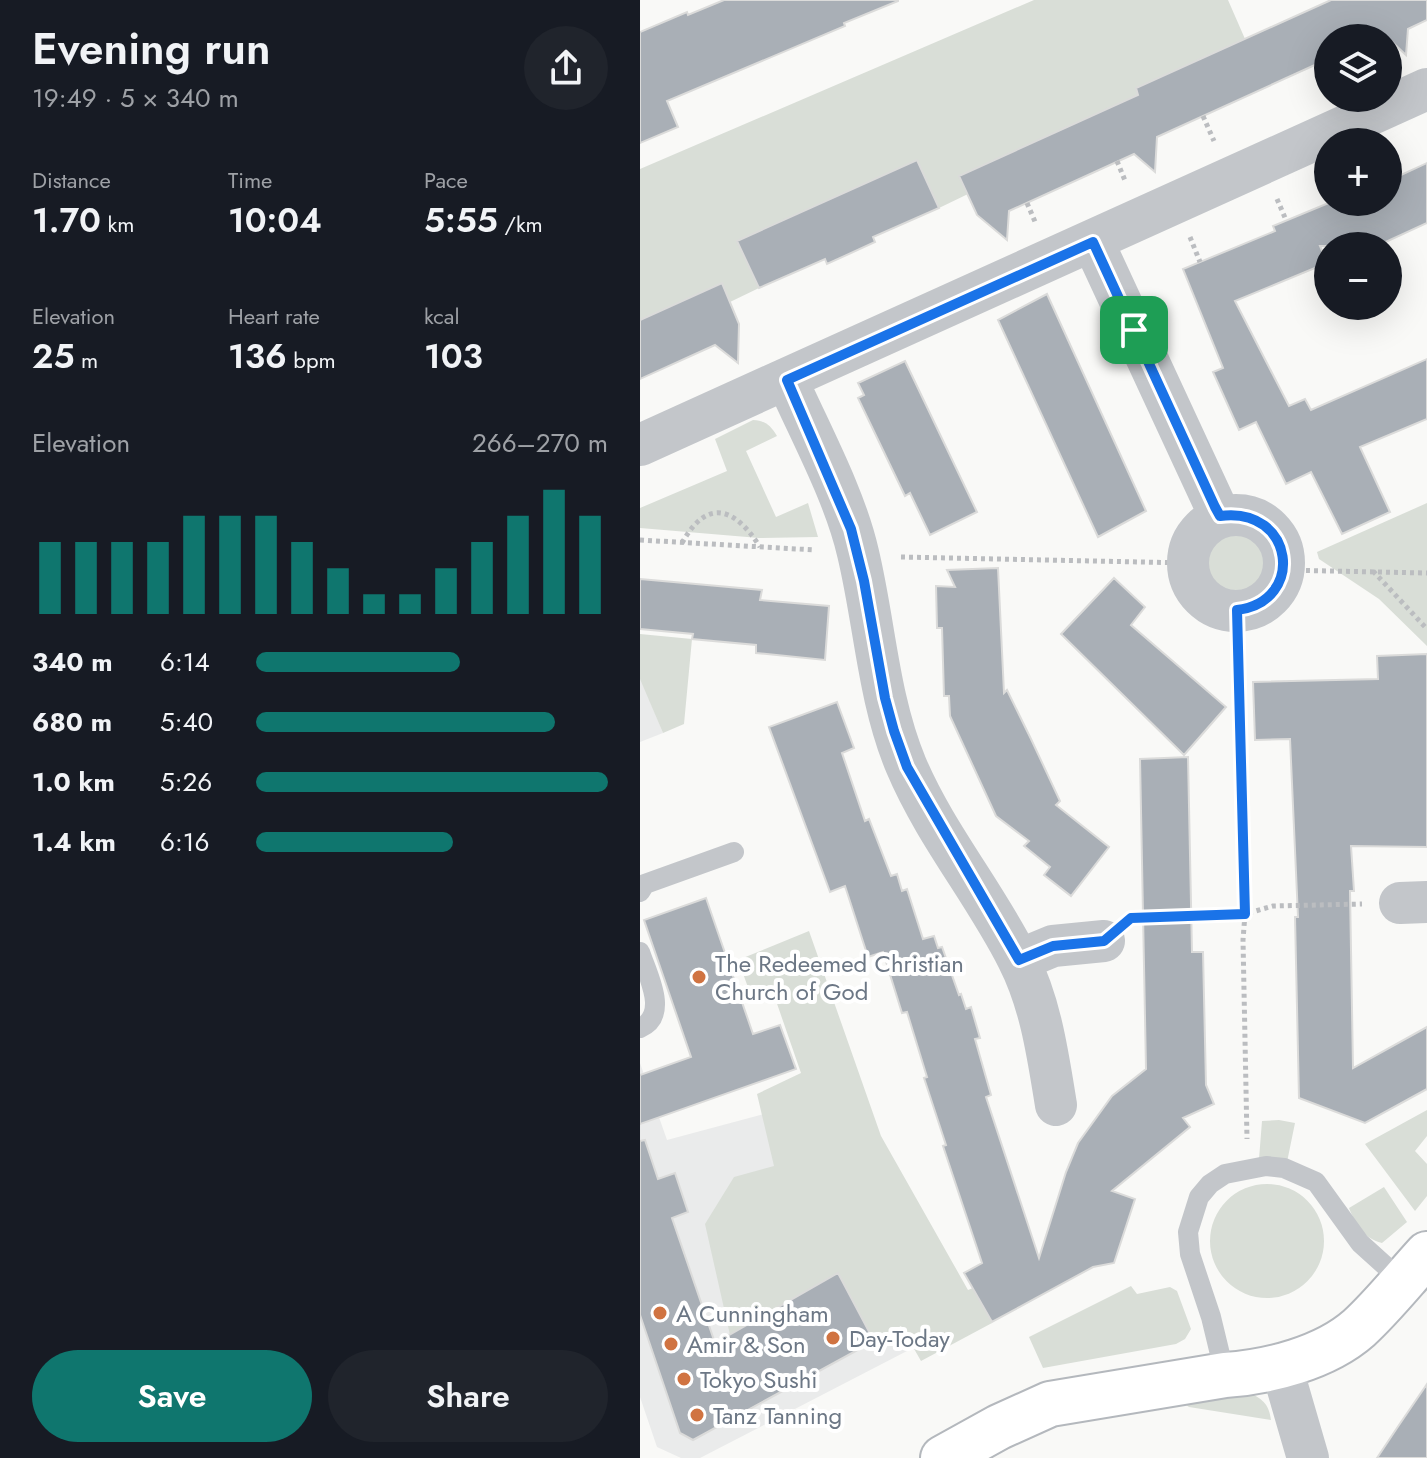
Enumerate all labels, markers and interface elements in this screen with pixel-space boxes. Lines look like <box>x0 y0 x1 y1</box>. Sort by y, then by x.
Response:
text: Evening run <box>32 17 271 81</box>
map controls <box>1314 24 1402 320</box>
button: layers <box>1314 24 1402 112</box>
button: share <box>524 26 608 110</box>
text: 19:49 · 5 × 340 m <box>32 79 239 117</box>
button: + <box>1314 128 1402 216</box>
text: Distance <box>32 164 111 196</box>
text: Time <box>228 164 272 196</box>
text: Pace <box>424 164 468 196</box>
text: 1.70 <box>32 196 101 245</box>
text: 10:04 <box>228 196 322 245</box>
text: 5:55 <box>424 196 498 245</box>
text: km <box>101 208 134 240</box>
text: /km <box>498 208 543 240</box>
button: − <box>1314 232 1402 320</box>
pin <box>1100 296 1168 364</box>
text: Elevation <box>32 300 115 332</box>
text: Heart rate <box>228 300 320 332</box>
text: kcal <box>424 300 460 332</box>
icon: arrive <box>1112 308 1156 352</box>
text: 25 <box>32 332 74 381</box>
text: 136 <box>228 332 287 381</box>
text: 103 <box>424 332 483 381</box>
text: m <box>74 344 98 376</box>
text: bpm <box>287 344 336 376</box>
text: Elevation <box>32 424 130 462</box>
text: 266–270 m <box>472 424 608 462</box>
text: 340 m <box>32 643 113 681</box>
text: 6:14 <box>160 643 210 681</box>
text: 680 m <box>32 703 112 741</box>
text: 5:40 <box>160 703 213 741</box>
text: 1.0 km <box>32 763 115 801</box>
text: 5:26 <box>160 763 212 801</box>
text: 1.4 km <box>32 823 116 861</box>
text: 6:16 <box>160 823 209 861</box>
place label: The Redeemed Christian Church of God <box>715 946 964 1009</box>
marker: The Redeemed Christian Church of God <box>690 968 708 986</box>
place label: A Cunningham <box>676 1296 829 1331</box>
marker: A Cunningham <box>651 1304 669 1322</box>
place label: Day-Today <box>849 1321 950 1356</box>
place label: Amir & Son <box>687 1327 806 1362</box>
marker: Day-Today <box>824 1329 842 1347</box>
marker: Amir & Son <box>662 1335 680 1353</box>
button: Save <box>32 1350 312 1442</box>
button: Share <box>328 1350 608 1442</box>
place label: Tokyo Sushi <box>700 1362 818 1397</box>
marker: Tokyo Sushi <box>675 1370 693 1388</box>
place label: Tanz Tanning <box>713 1398 842 1433</box>
marker: Tanz Tanning <box>688 1406 706 1424</box>

